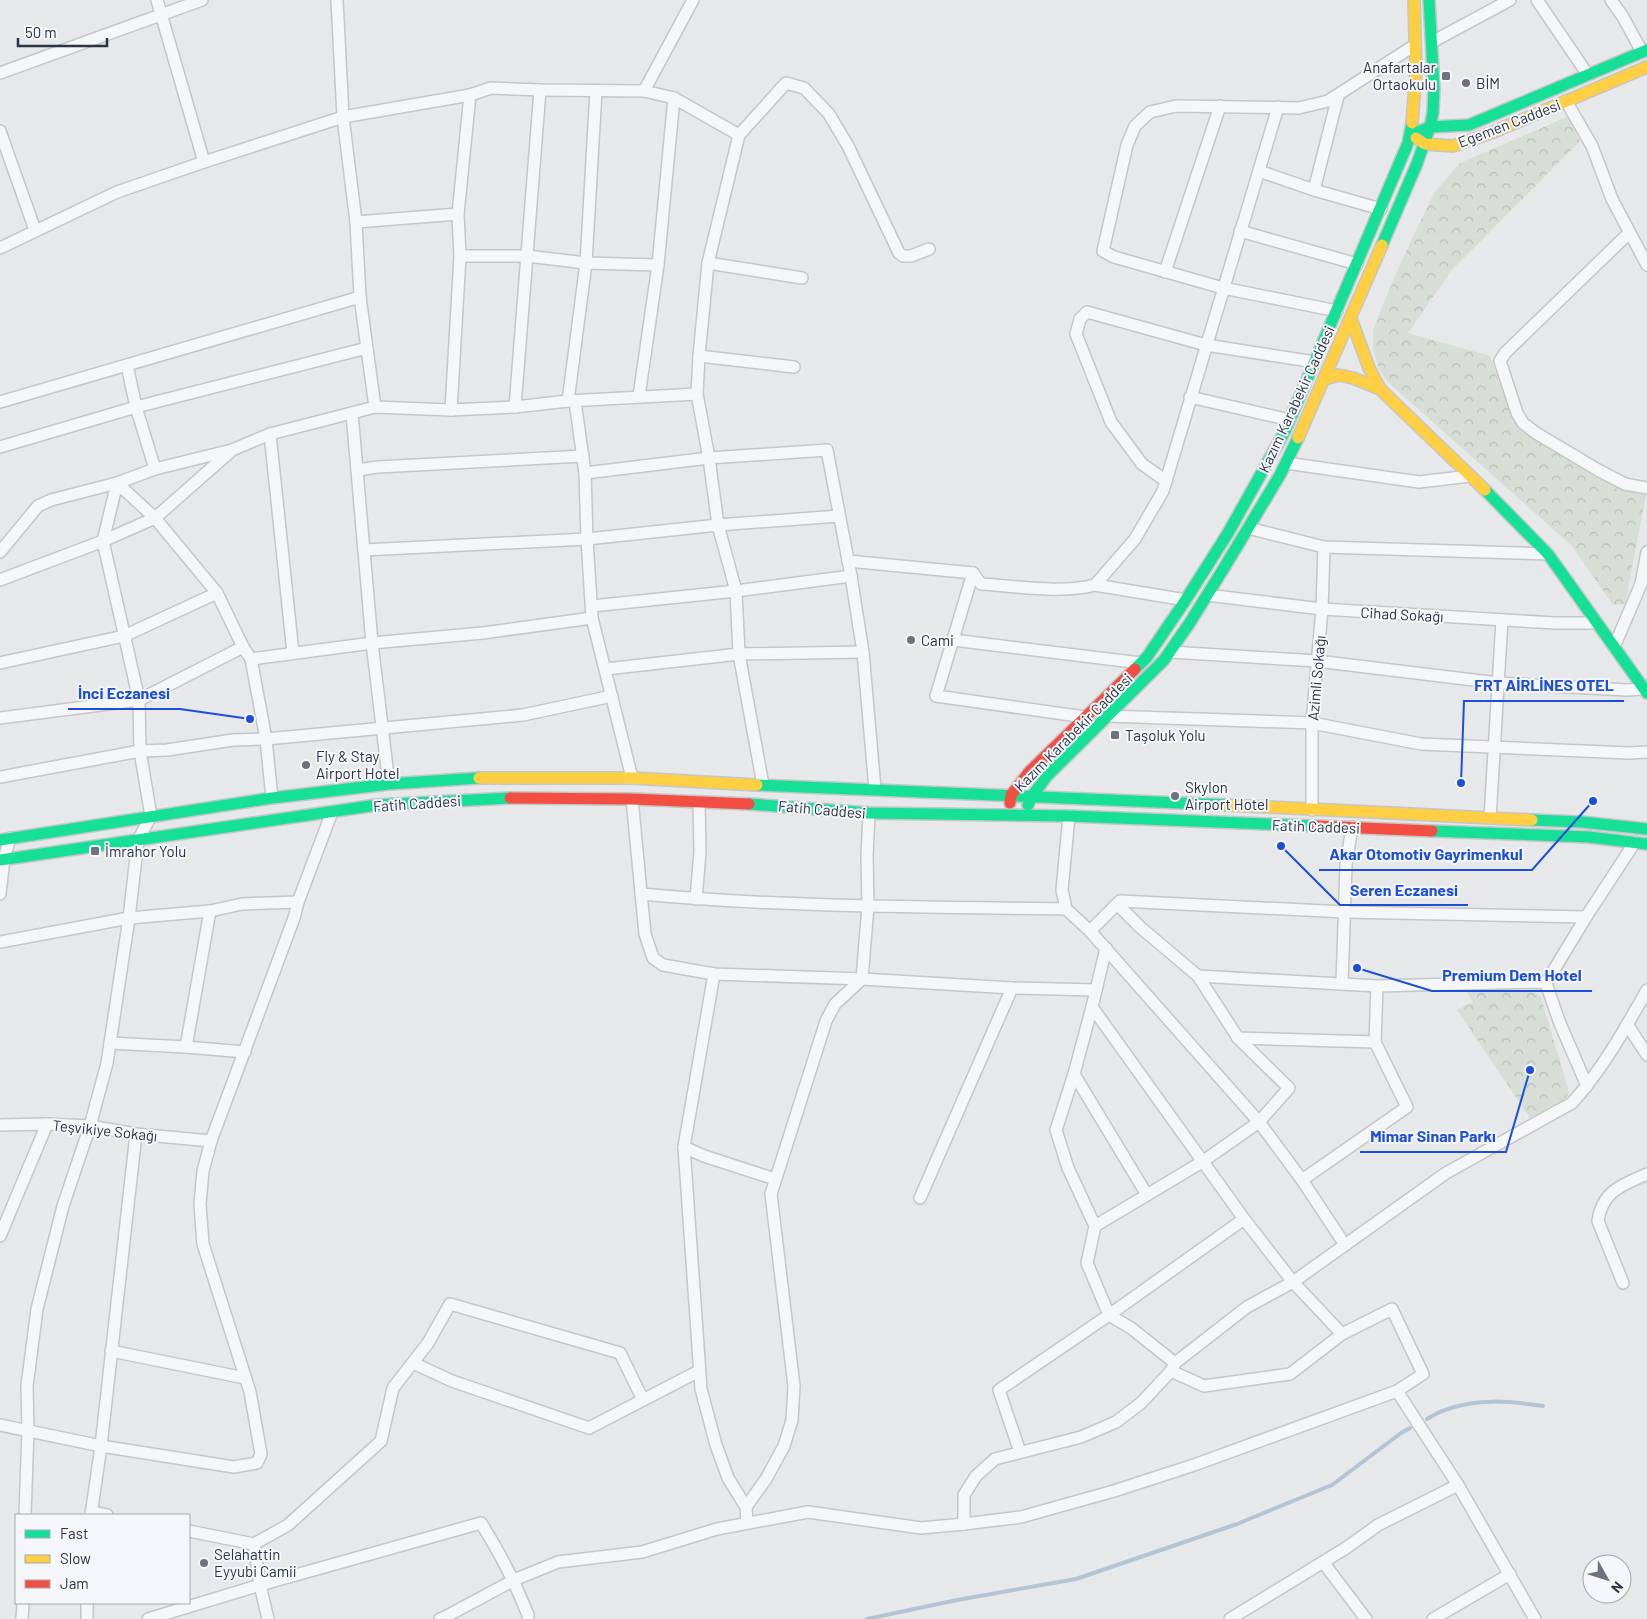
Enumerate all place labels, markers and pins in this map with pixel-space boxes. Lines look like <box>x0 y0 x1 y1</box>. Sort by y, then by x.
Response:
place label: Anafartalar Ortaokulu <box>1363 58 1437 93</box>
marker: Anafartalar Ortaokulu <box>1440 70 1452 82</box>
place label: BİM <box>1476 74 1500 92</box>
marker: BİM <box>1460 77 1472 89</box>
place label: Cami <box>921 631 954 649</box>
marker: Cami <box>905 634 917 646</box>
callout: FRT AİRLİNES OTEL <box>1464 670 1624 701</box>
callout: İnci Eczanesi <box>68 678 180 709</box>
place label: Taşoluk Yolu <box>1125 726 1206 744</box>
marker: Taşoluk Yolu <box>1109 729 1121 741</box>
place label: Fly & Stay Airport Hotel <box>316 747 399 782</box>
marker: Fly & Stay Airport Hotel <box>300 759 312 771</box>
place label: Skylon Airport Hotel <box>1185 778 1268 813</box>
marker: Skylon Airport Hotel <box>1169 790 1181 802</box>
callout: Akar Otomotiv Gayrimenkul <box>1319 839 1532 870</box>
place label: İmrahor Yolu <box>105 842 186 860</box>
marker: İmrahor Yolu <box>89 845 101 857</box>
callout: Seren Eczanesi <box>1340 874 1468 905</box>
callout: Premium Dem Hotel <box>1432 960 1592 991</box>
callout: Mimar Sinan Parkı <box>1360 1121 1506 1152</box>
place label: Selahattin Eyyubi Camii <box>214 1545 297 1580</box>
marker: Selahattin Eyyubi Camii <box>198 1557 210 1569</box>

